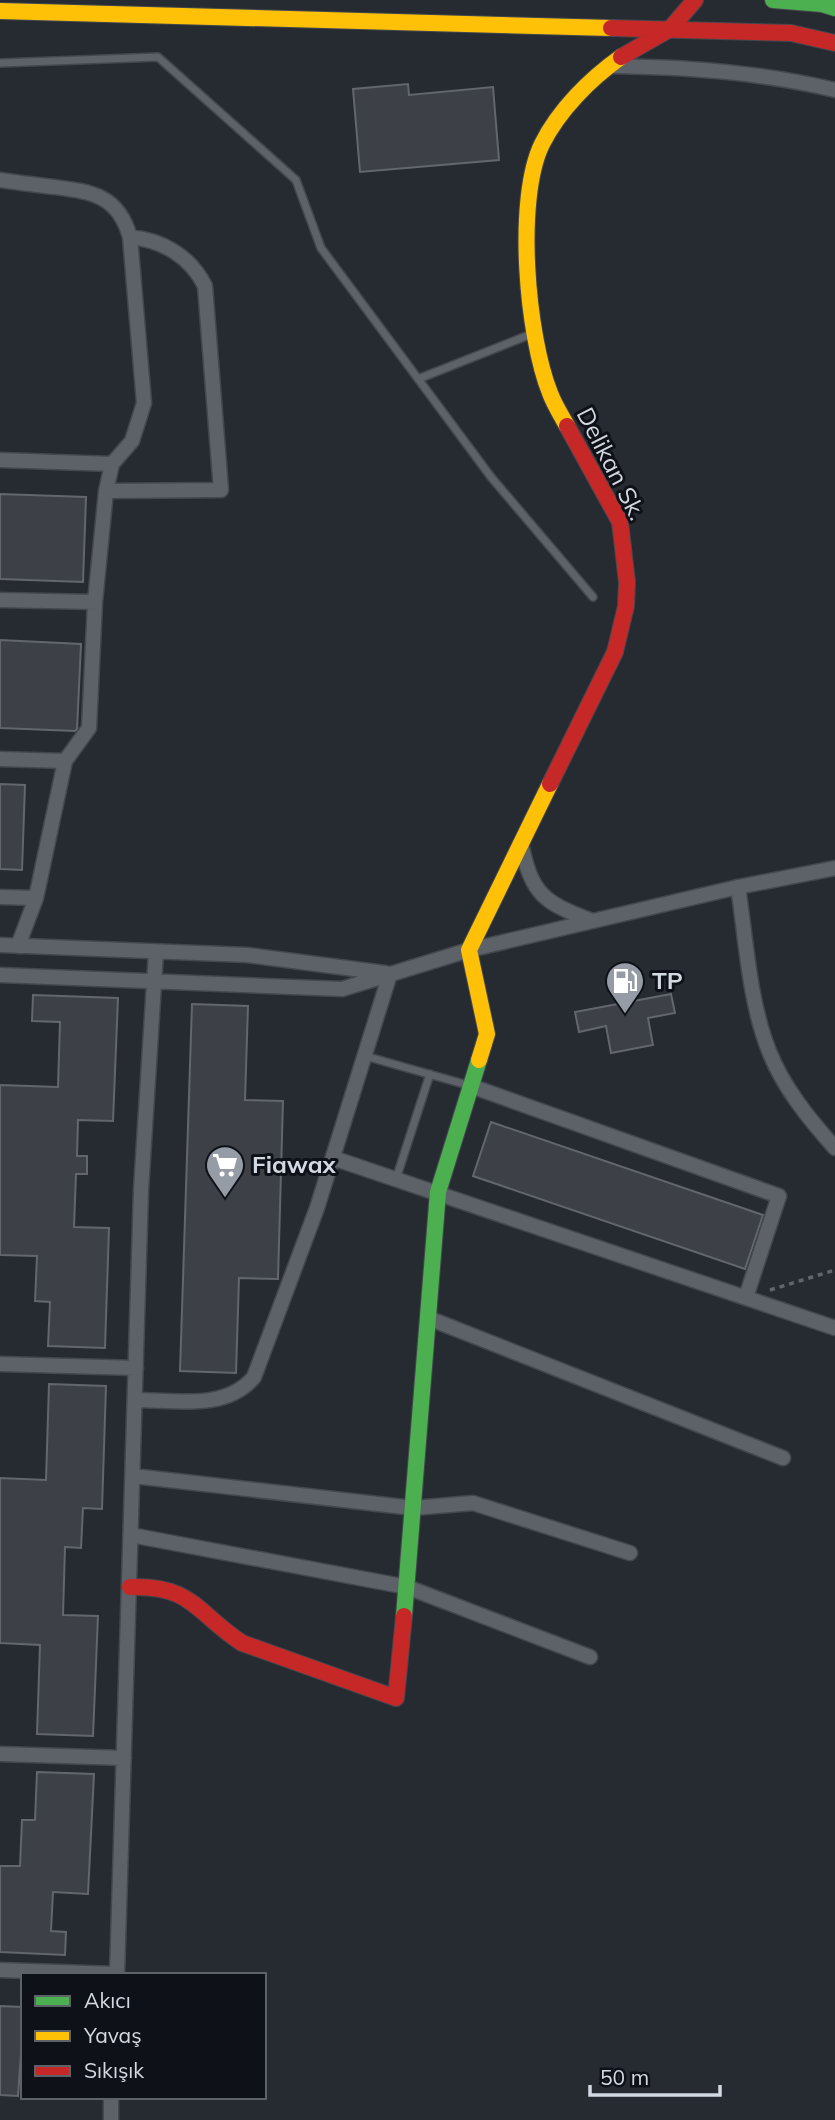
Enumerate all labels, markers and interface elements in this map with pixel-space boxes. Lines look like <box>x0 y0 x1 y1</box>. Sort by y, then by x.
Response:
street label: Delikan Sk. <box>571 402 653 525</box>
fuel station icon: TP <box>604 960 646 1015</box>
place label: TP <box>652 965 683 995</box>
supermarket icon: Fiawax <box>204 1144 246 1199</box>
place label: Fiawax <box>252 1149 337 1179</box>
legend <box>21 1973 266 2099</box>
text: Akıcı <box>84 1987 131 2013</box>
text: Yavaş <box>83 2022 142 2048</box>
scale bar <box>590 2054 720 2098</box>
text: Sıkışık <box>84 2057 144 2083</box>
text: 50 m <box>600 2064 649 2090</box>

